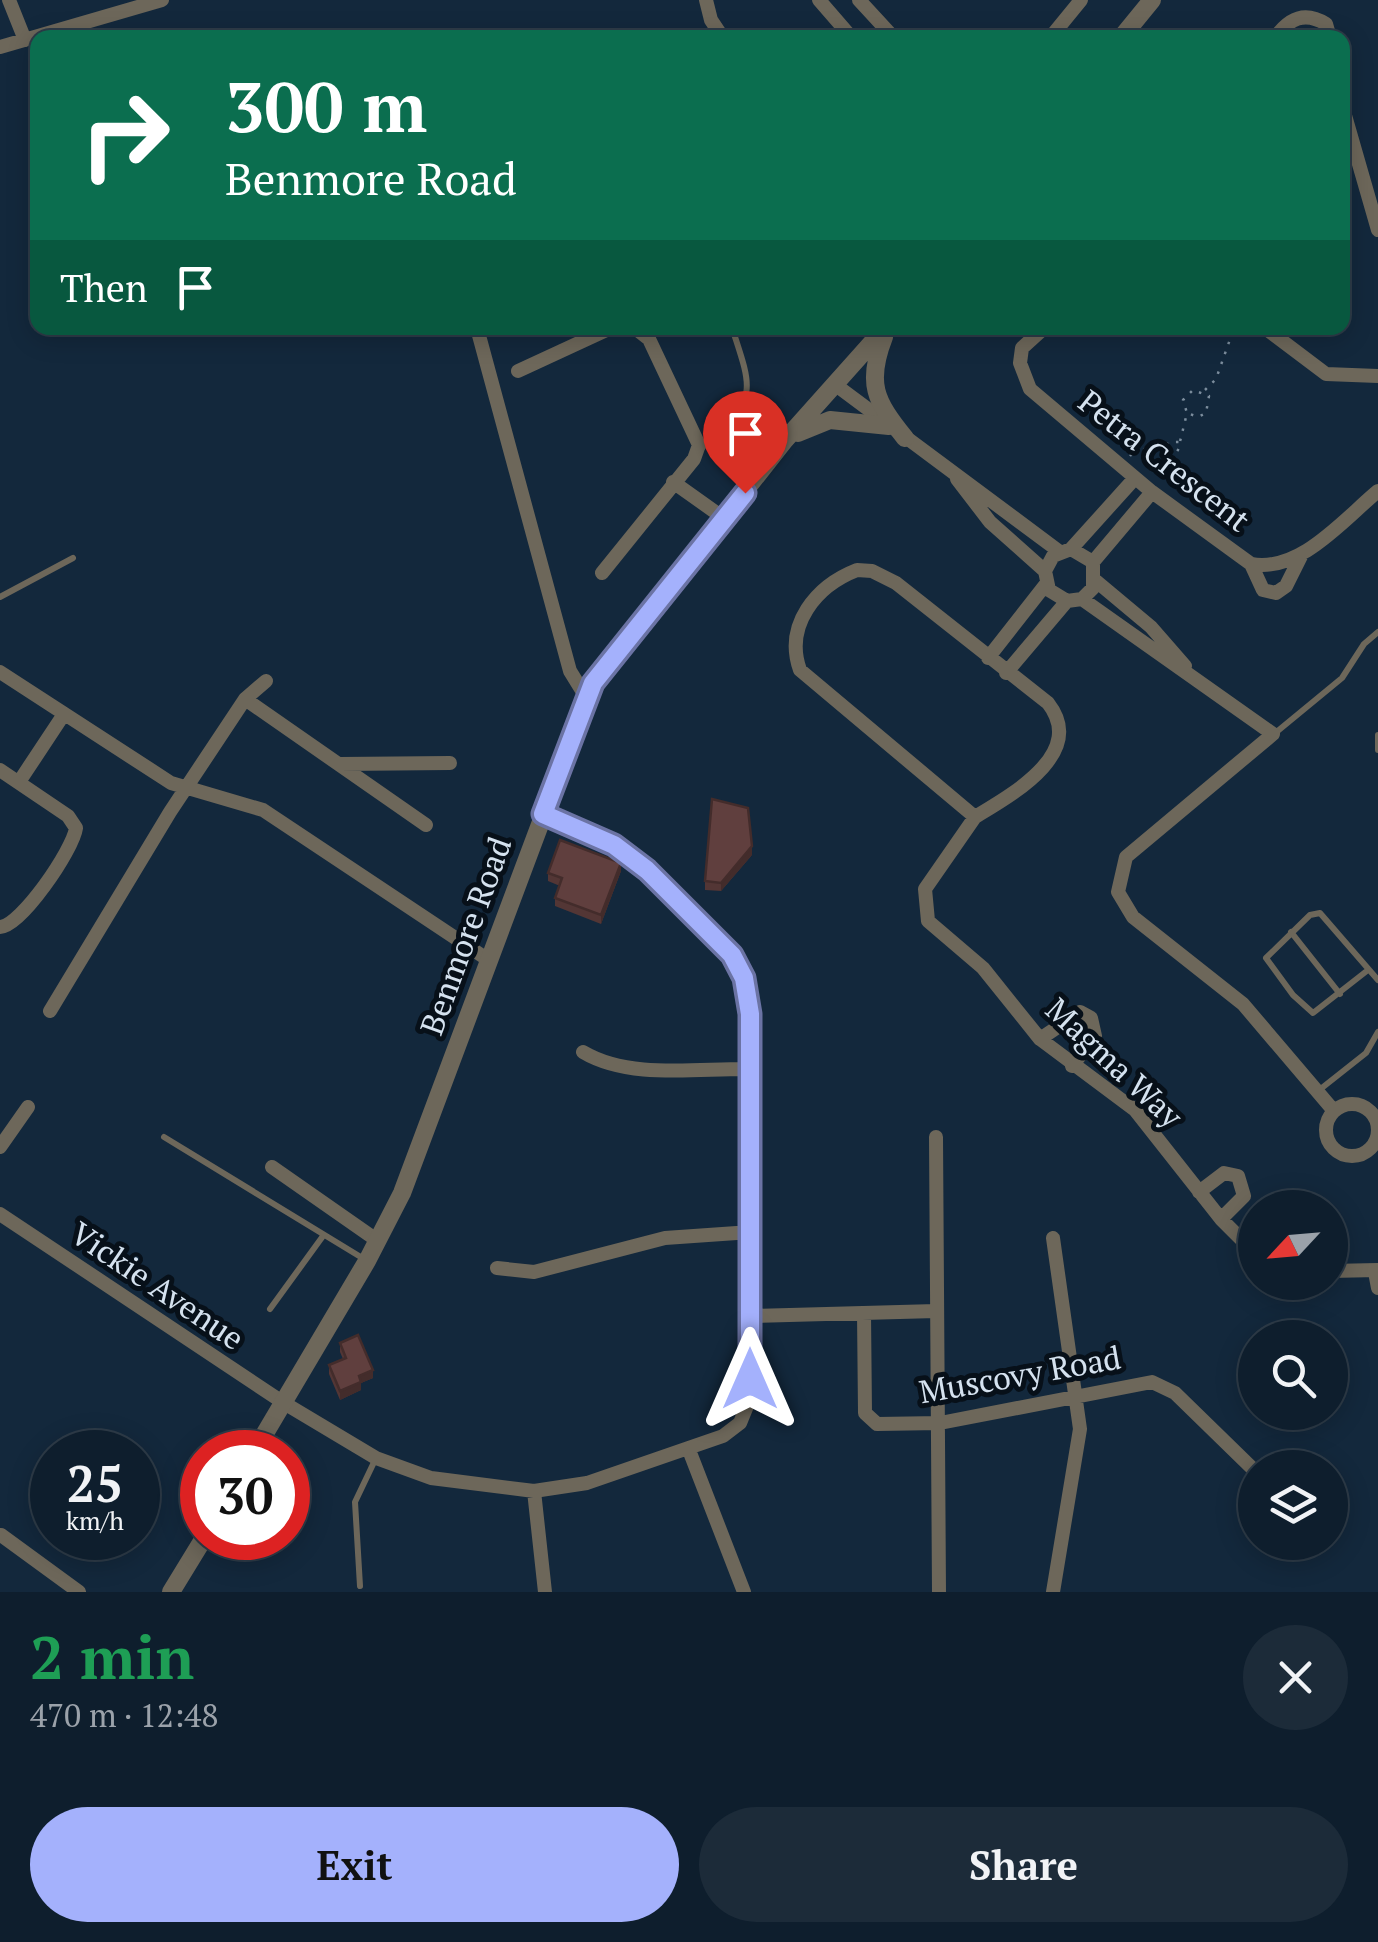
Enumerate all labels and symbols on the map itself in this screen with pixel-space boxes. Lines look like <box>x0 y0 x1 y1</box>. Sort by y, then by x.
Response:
street label: Petra Crescent <box>1070 380 1259 540</box>
pin <box>703 391 788 494</box>
street label: Benmore Road <box>410 831 520 1040</box>
street label: Magma Way <box>1037 988 1193 1137</box>
north arrow <box>1238 1190 1348 1300</box>
street label: Vickie Avenue <box>63 1212 252 1359</box>
position arrow <box>698 1327 802 1431</box>
street label: Muscovy Road <box>916 1336 1124 1412</box>
speed limit sign: 30 <box>180 1430 310 1560</box>

